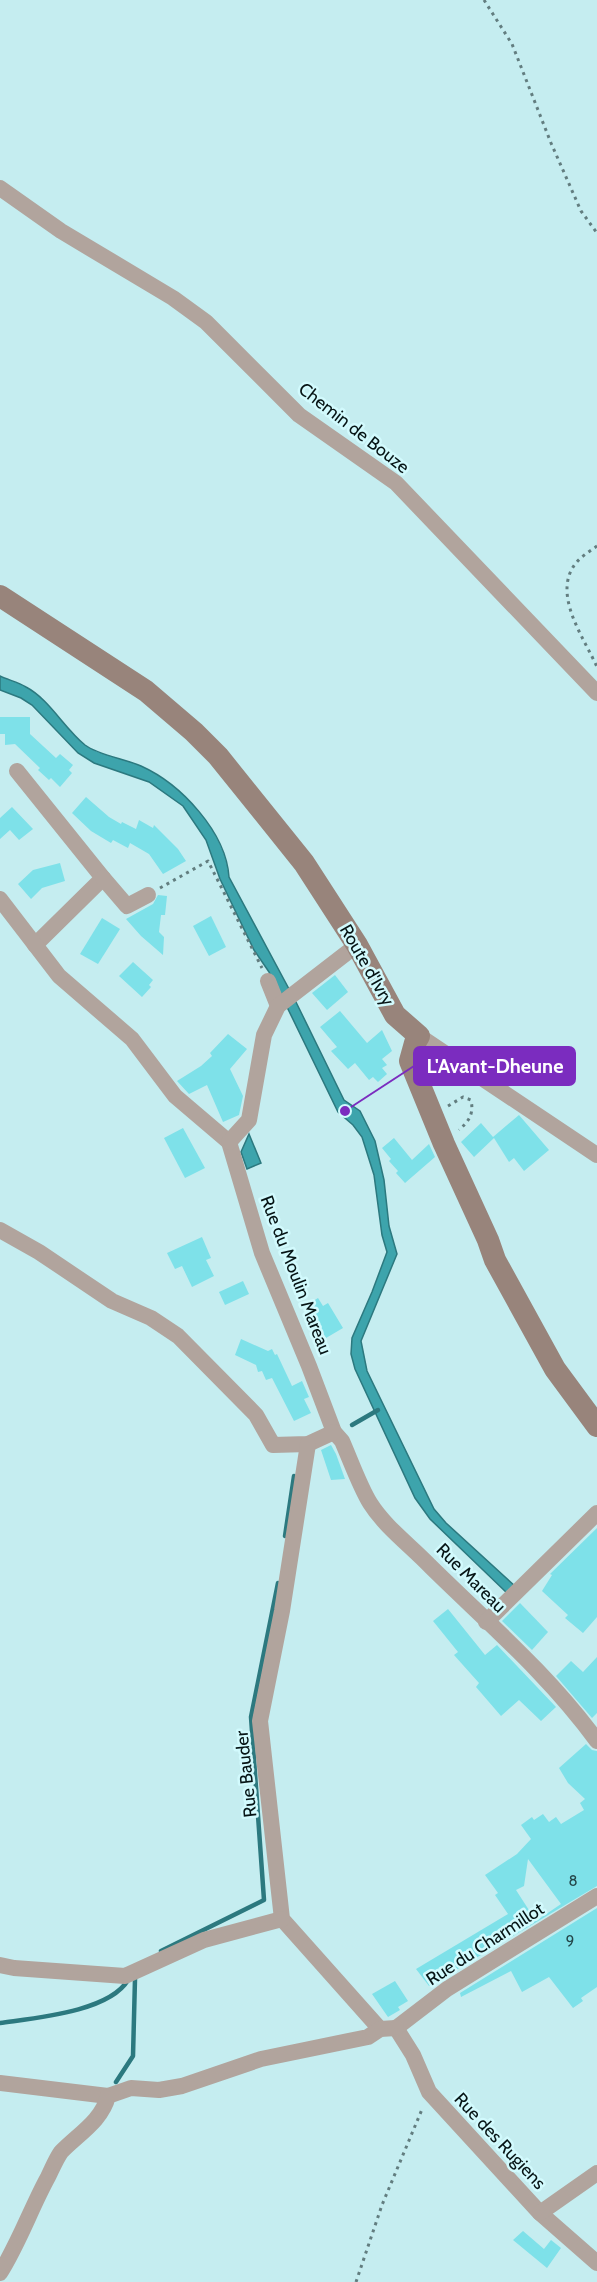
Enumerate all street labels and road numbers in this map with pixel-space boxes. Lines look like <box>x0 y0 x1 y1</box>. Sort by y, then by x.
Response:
street label: Chemin de Bouze <box>294 378 414 478</box>
street label: Route d'Ivry <box>335 920 399 1010</box>
street label: Rue du Moulin Mareau <box>256 1192 336 1358</box>
street label: Rue Mareau <box>432 1539 510 1617</box>
street label: Rue Bauder <box>230 1729 261 1818</box>
street label: Rue du Charmillot <box>422 1898 548 1990</box>
street label: Rue des Rugiens <box>450 2088 550 2194</box>

